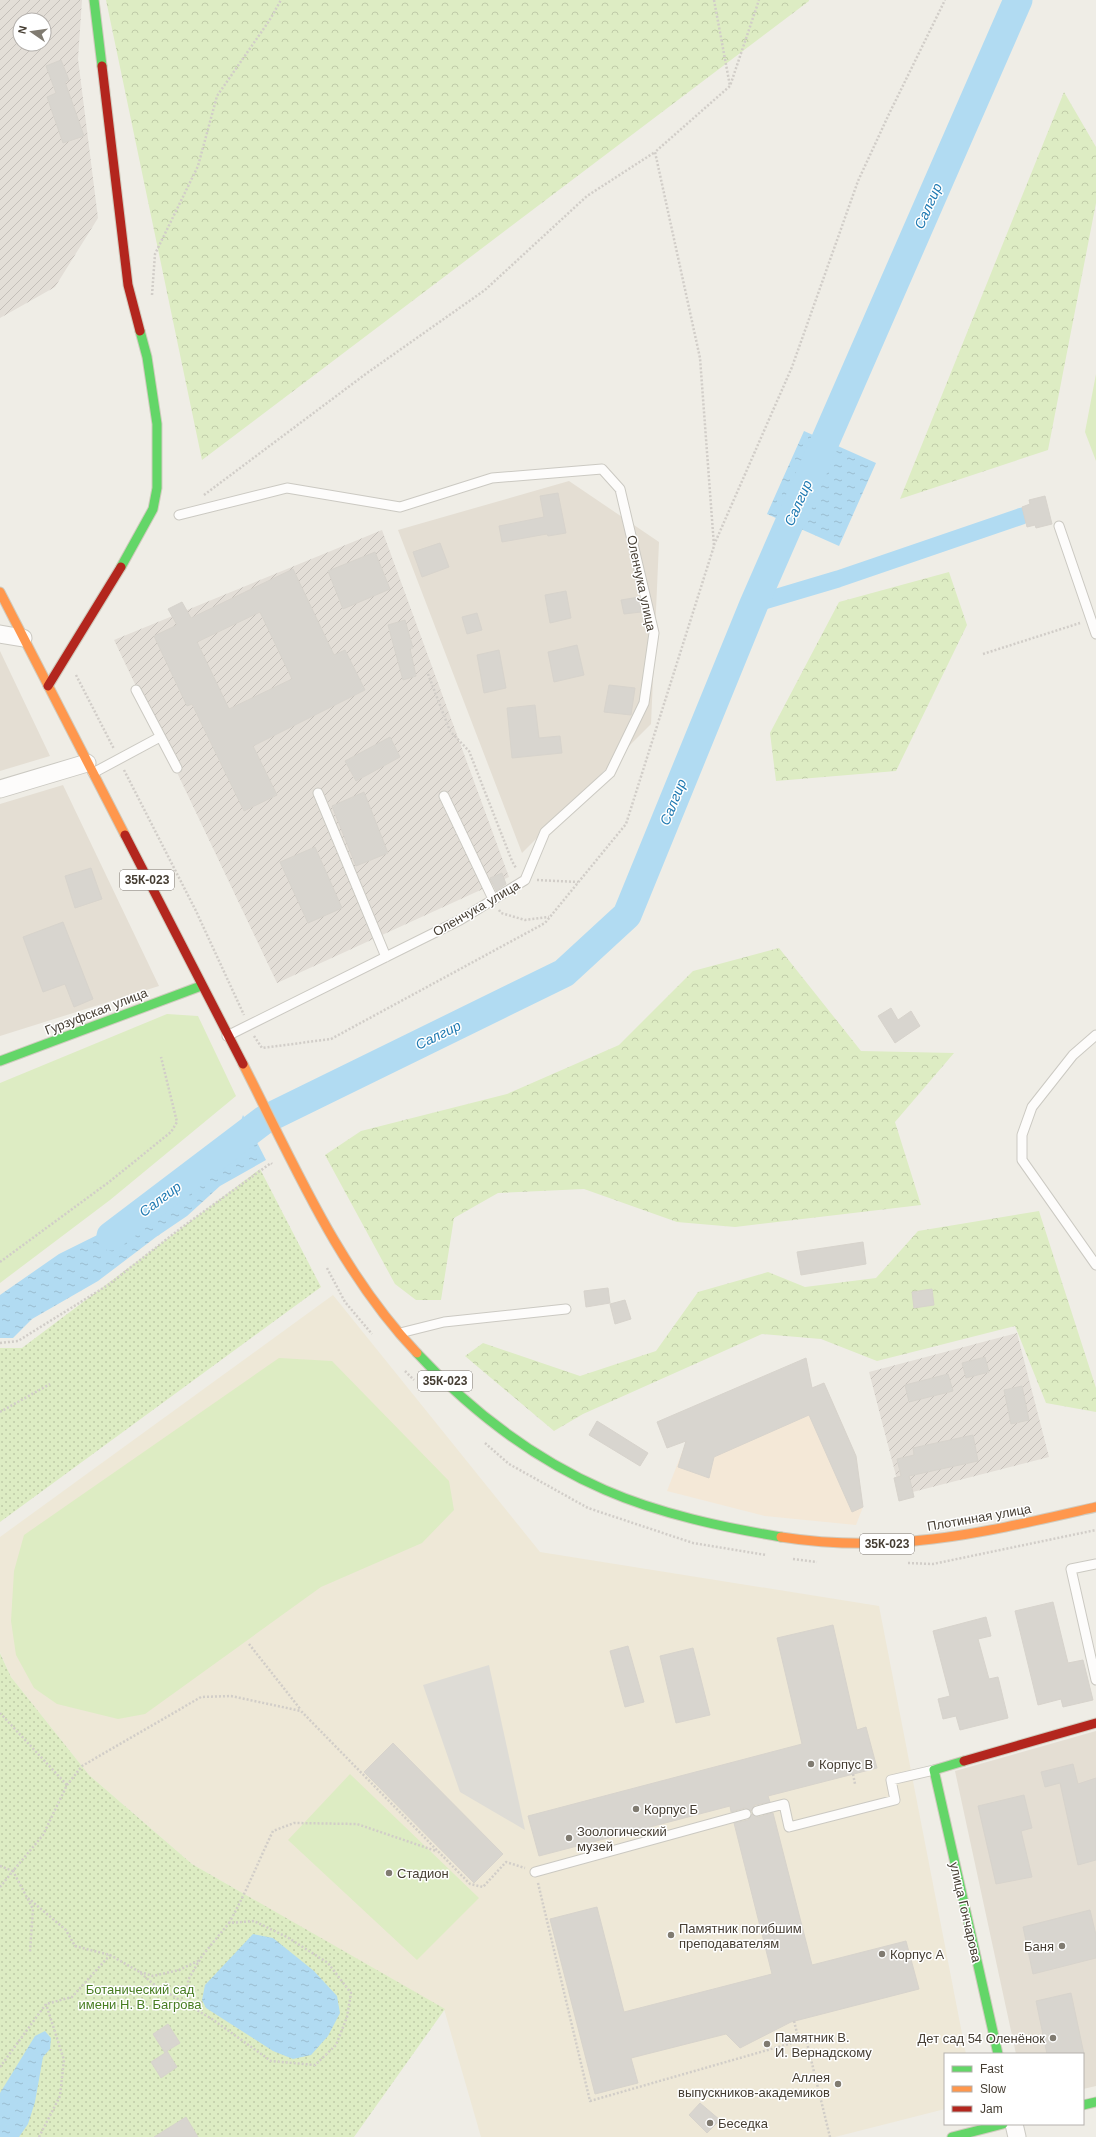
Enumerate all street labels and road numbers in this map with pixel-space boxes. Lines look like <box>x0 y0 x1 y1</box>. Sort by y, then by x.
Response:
street label: Оленчука улица <box>624 534 659 633</box>
road number: 35К-023 <box>120 870 174 890</box>
street label: Оленчука улица <box>430 877 523 939</box>
street label: Гурзуфская улица <box>43 985 150 1038</box>
road number: 35К-023 <box>418 1371 472 1391</box>
street label: Плотинная улица <box>926 1501 1033 1534</box>
road number: 35К-023 <box>860 1534 914 1554</box>
street label: улица Гончарова <box>947 1861 985 1964</box>

